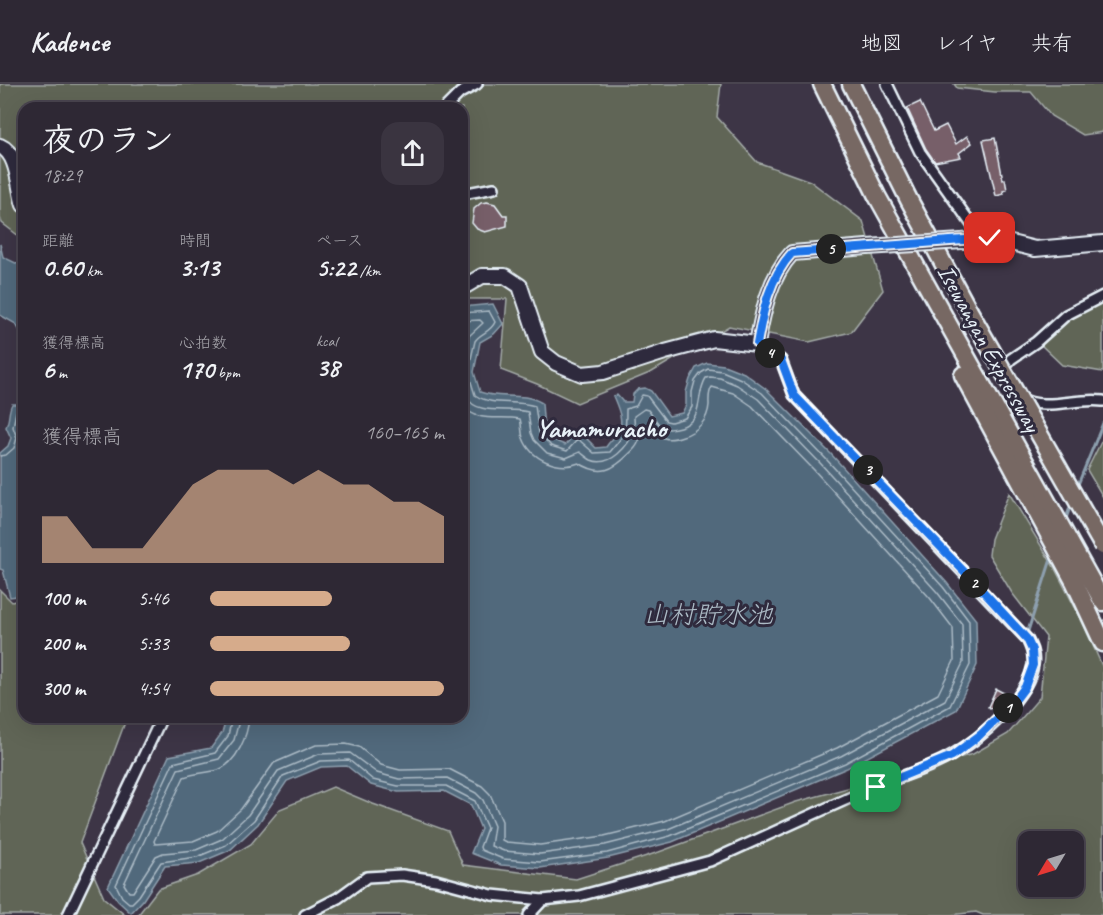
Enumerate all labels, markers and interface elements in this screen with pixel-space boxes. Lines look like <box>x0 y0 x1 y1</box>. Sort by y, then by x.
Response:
text: Kadence <box>30 24 109 59</box>
text: 地図 <box>861 30 903 56</box>
text: レイヤ <box>936 30 998 56</box>
text: 共有 <box>1031 30 1073 56</box>
text: 夜のラン <box>42 119 174 161</box>
button: share <box>381 122 444 185</box>
text: 18:29 <box>42 163 82 188</box>
pin <box>964 212 1015 263</box>
icon: check <box>973 221 1006 254</box>
text: 距離 <box>42 231 74 251</box>
text: 時間 <box>179 231 211 251</box>
text: ペース <box>316 231 363 251</box>
pin: 5 <box>816 234 846 264</box>
text: 5 <box>828 239 834 259</box>
text: 0.60 <box>42 251 83 284</box>
text: 3:13 <box>179 251 219 284</box>
text: 5:22 <box>316 251 356 284</box>
street label: Isewangan Expressway <box>931 259 1048 438</box>
text: km <box>83 261 102 281</box>
text: /km <box>356 261 381 281</box>
text: kcal <box>316 331 337 351</box>
text: 獲得標高 <box>42 333 106 353</box>
text: 心拍数 <box>179 333 227 353</box>
pin: 4 <box>755 338 785 368</box>
text: 4 <box>766 343 774 363</box>
text: 38 <box>316 351 339 384</box>
text: 6 <box>42 353 54 386</box>
text: 170 <box>179 353 214 386</box>
text: m <box>54 363 67 383</box>
text: bpm <box>214 363 240 383</box>
district label: Yamamuracho <box>536 411 669 445</box>
text: 160–165 m <box>365 420 444 445</box>
text: 獲得標高 <box>42 424 122 449</box>
pin: 3 <box>853 455 883 485</box>
text: 3 <box>864 460 872 480</box>
pin: 2 <box>959 568 989 598</box>
text: 2 <box>970 573 978 593</box>
text: 100 m <box>42 586 85 611</box>
text: 5:46 <box>138 586 169 611</box>
water label: 山村貯水池 <box>643 598 774 631</box>
text: 200 m <box>42 631 85 656</box>
text: 5:33 <box>138 631 169 656</box>
text: 300 m <box>42 676 85 701</box>
text: 4:54 <box>138 676 169 701</box>
pin: 1 <box>993 693 1023 723</box>
text: 1 <box>1004 698 1012 718</box>
pin <box>850 761 901 812</box>
icon: arrive <box>859 770 892 803</box>
north arrow <box>1018 831 1084 897</box>
map controls <box>1018 831 1084 897</box>

